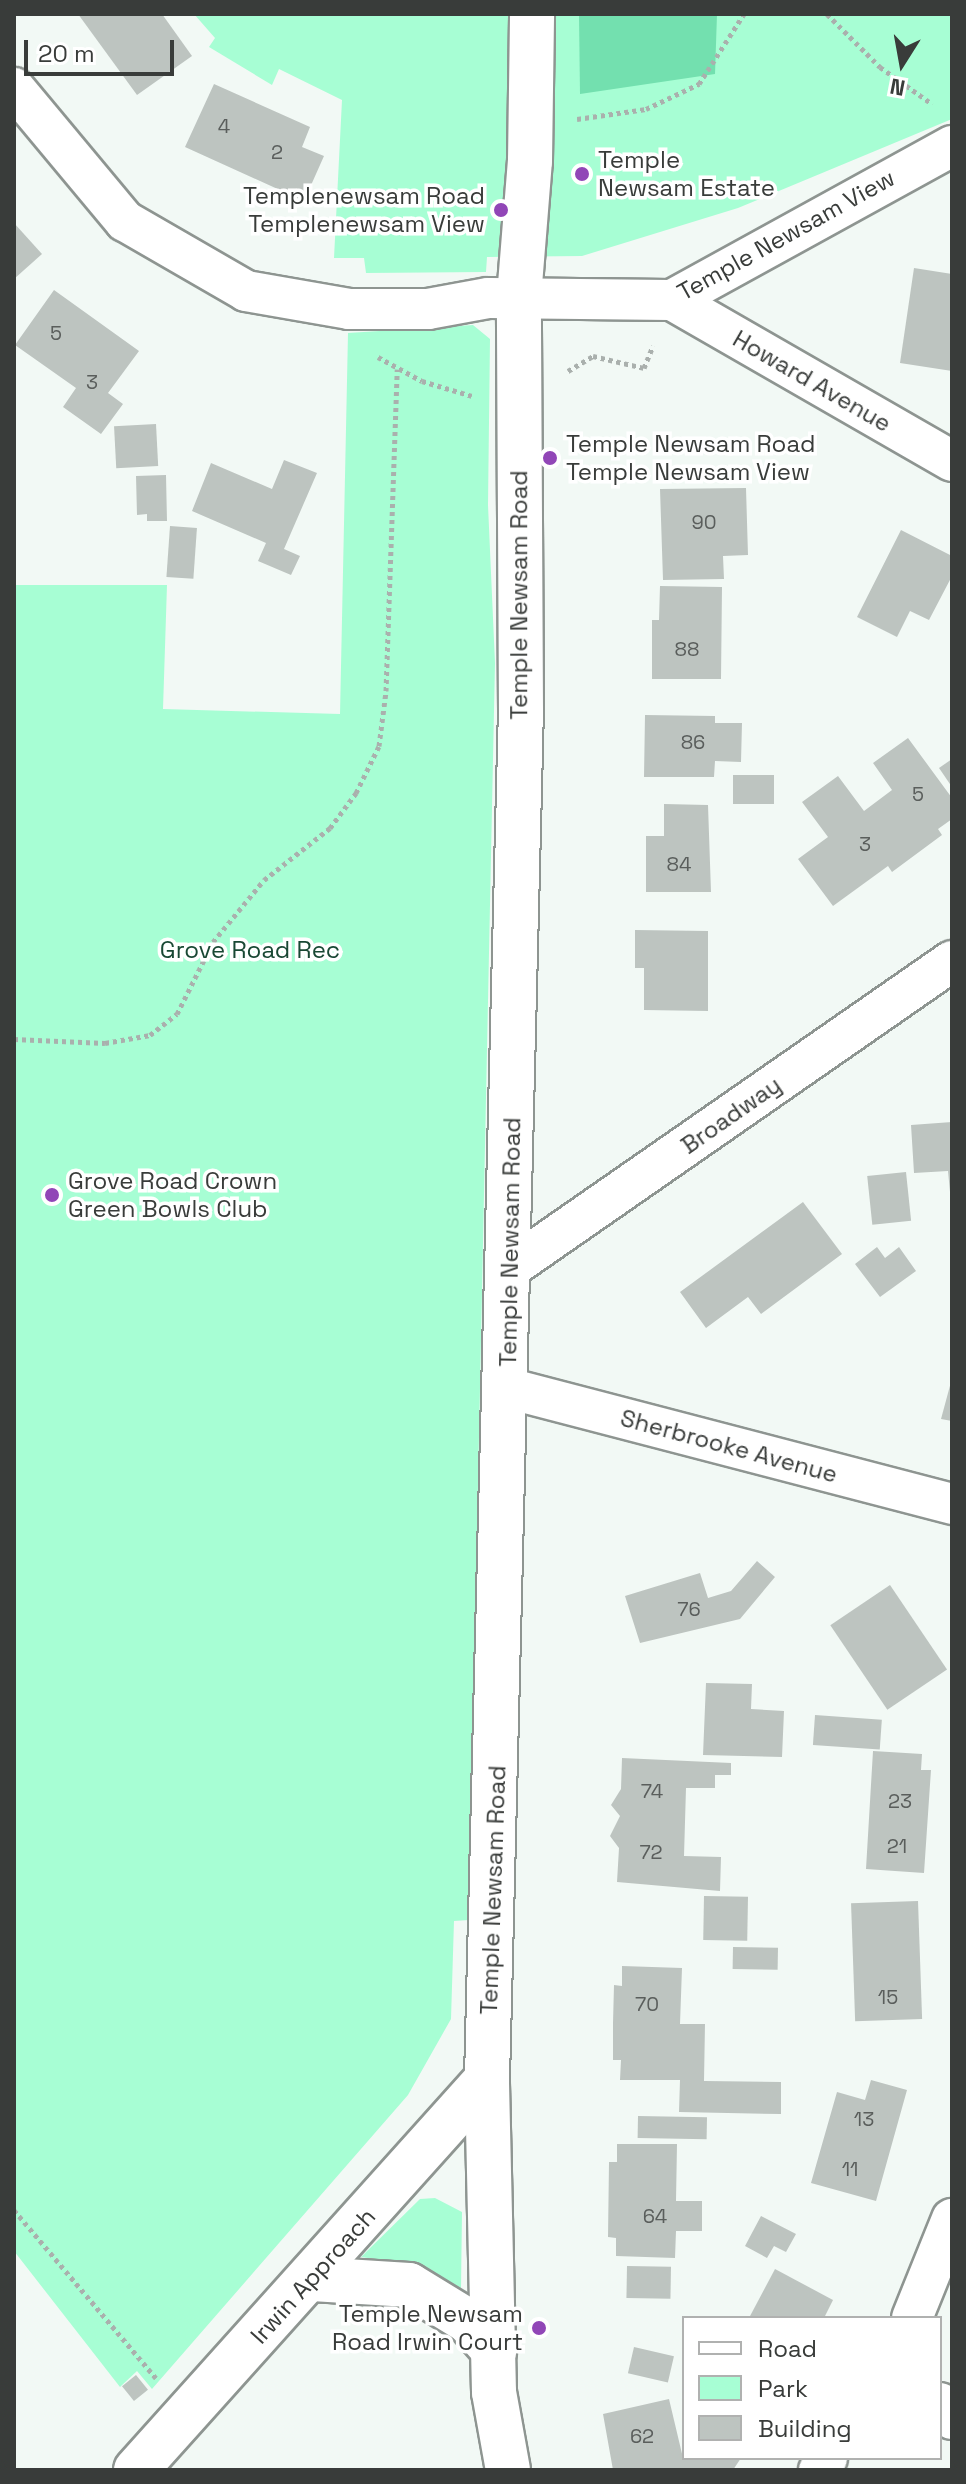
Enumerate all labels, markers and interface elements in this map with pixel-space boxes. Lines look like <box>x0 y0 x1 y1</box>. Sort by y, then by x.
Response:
scale bar <box>28 24 178 74</box>
north arrow <box>862 24 942 104</box>
text: 20 m <box>38 38 95 69</box>
text: N <box>888 72 907 103</box>
house number: 4 <box>218 114 230 138</box>
house number: 2 <box>271 140 283 164</box>
place label: Temple Newsam Estate <box>598 146 775 202</box>
street label: Temple Newsam View <box>672 163 900 307</box>
marker: Temple Newsam Estate <box>573 165 591 183</box>
place label: Templenewsam Road Templenewsam View <box>243 182 485 238</box>
marker: Templenewsam Road Templenewsam View <box>492 201 510 219</box>
house number: 5 <box>50 321 62 345</box>
street label: Howard Avenue <box>728 324 896 438</box>
house number: 3 <box>86 370 98 394</box>
place label: Temple Newsam Road Temple Newsam View <box>566 430 815 486</box>
marker: Temple Newsam Road Temple Newsam View <box>541 449 559 467</box>
street label: Temple Newsam Road <box>505 470 533 720</box>
house number: 90 <box>691 510 717 534</box>
house number: 88 <box>675 637 699 661</box>
house number: 86 <box>681 730 705 754</box>
house number: 5 <box>912 782 924 806</box>
house number: 3 <box>859 832 871 856</box>
house number: 84 <box>667 852 691 876</box>
park label: Grove Road Rec <box>160 936 340 964</box>
street label: Broadway <box>675 1070 787 1160</box>
street label: Temple Newsam Road <box>493 1117 527 1367</box>
place label: Grove Road Crown Green Bowls Club <box>68 1167 277 1223</box>
marker: Grove Road Crown Green Bowls Club <box>43 1186 61 1204</box>
street label: Sherbrooke Avenue <box>617 1403 841 1489</box>
house number: 76 <box>677 1597 701 1621</box>
street label: Temple Newsam Road <box>474 1765 512 2015</box>
house number: 74 <box>641 1779 663 1803</box>
house number: 23 <box>888 1789 912 1813</box>
house number: 21 <box>887 1834 907 1858</box>
house number: 72 <box>639 1840 663 1864</box>
house number: 15 <box>878 1985 898 2009</box>
house number: 70 <box>635 1992 659 2016</box>
house number: 13 <box>854 2107 874 2131</box>
house number: 11 <box>842 2157 858 2181</box>
street label: Irwin Approach <box>244 2202 382 2350</box>
house number: 64 <box>643 2204 667 2228</box>
place label: Temple Newsam Road Irwin Court <box>332 2300 523 2356</box>
legend <box>682 2316 942 2460</box>
marker: Temple Newsam Road Irwin Court <box>530 2319 548 2337</box>
text: Road <box>758 2333 817 2364</box>
text: Park <box>758 2373 808 2404</box>
text: Building <box>758 2413 852 2444</box>
house number: 62 <box>630 2424 654 2448</box>

